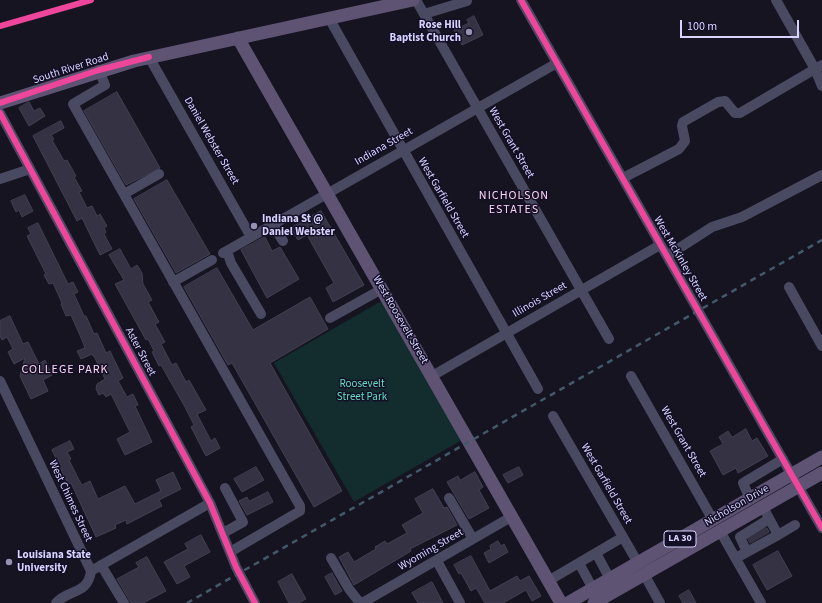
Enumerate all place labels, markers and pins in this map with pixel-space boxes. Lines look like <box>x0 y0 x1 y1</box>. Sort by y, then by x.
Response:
place label: Rose Hill Baptist Church <box>390 19 461 45</box>
marker: Rose Hill Baptist Church <box>464 27 474 37</box>
place label: Indiana St @ Daniel Webster <box>262 213 335 239</box>
marker: Indiana St @ Daniel Webster <box>249 221 259 231</box>
place label: Louisiana State University <box>17 549 91 575</box>
marker: Louisiana State University <box>4 557 14 567</box>

